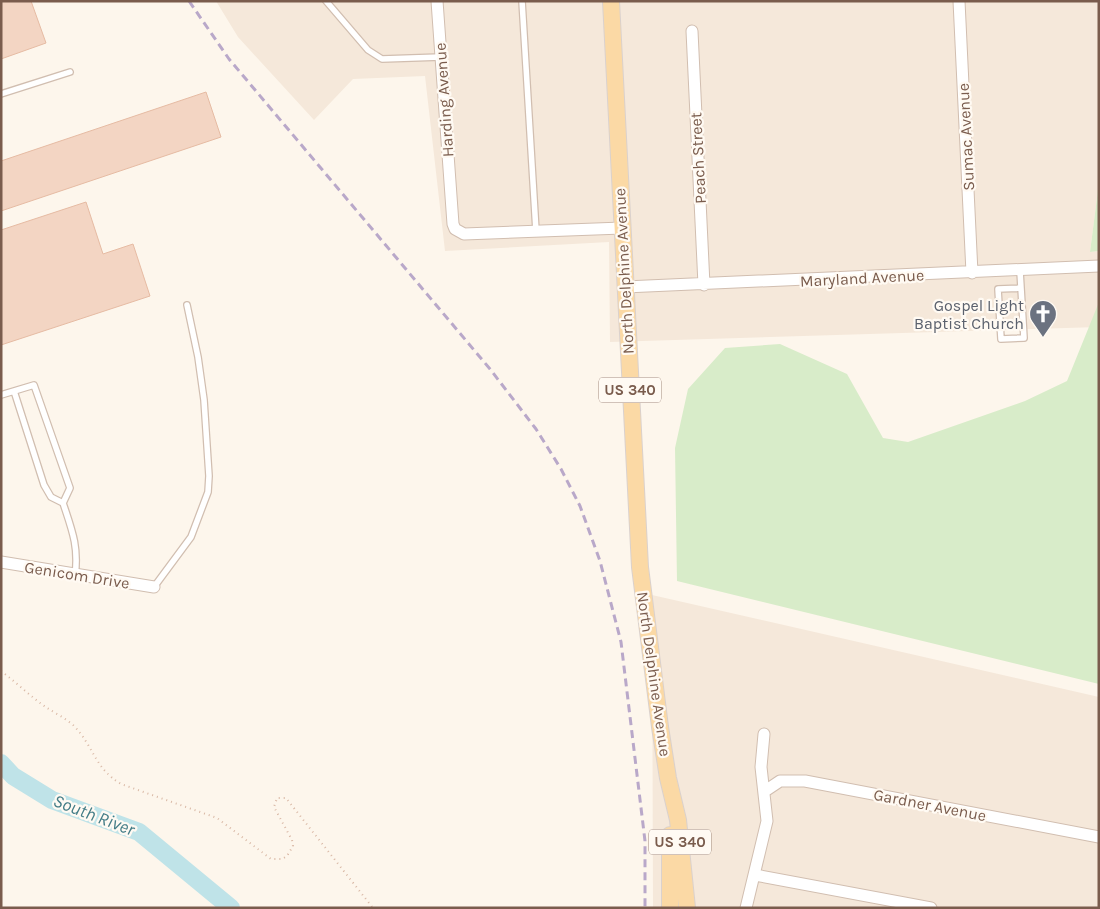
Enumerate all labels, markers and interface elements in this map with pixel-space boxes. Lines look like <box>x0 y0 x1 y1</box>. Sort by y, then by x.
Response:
street label: Harding Avenue <box>431 42 457 158</box>
street label: Sumac Avenue <box>954 83 978 191</box>
street label: Peach Street <box>686 112 710 204</box>
street label: North Delphine Avenue <box>610 187 638 355</box>
street label: Maryland Avenue <box>799 265 925 291</box>
place label: Gospel Light Baptist Church <box>914 296 1024 333</box>
church icon: Gospel Light Baptist Church <box>1028 299 1058 338</box>
road number: US 340 <box>599 378 661 402</box>
street label: Genicom Drive <box>23 557 131 593</box>
street label: North Delphine Avenue <box>633 590 675 758</box>
street label: Gardner Avenue <box>872 785 988 825</box>
water label: South River <box>50 789 139 841</box>
road number: US 340 <box>649 830 711 854</box>

